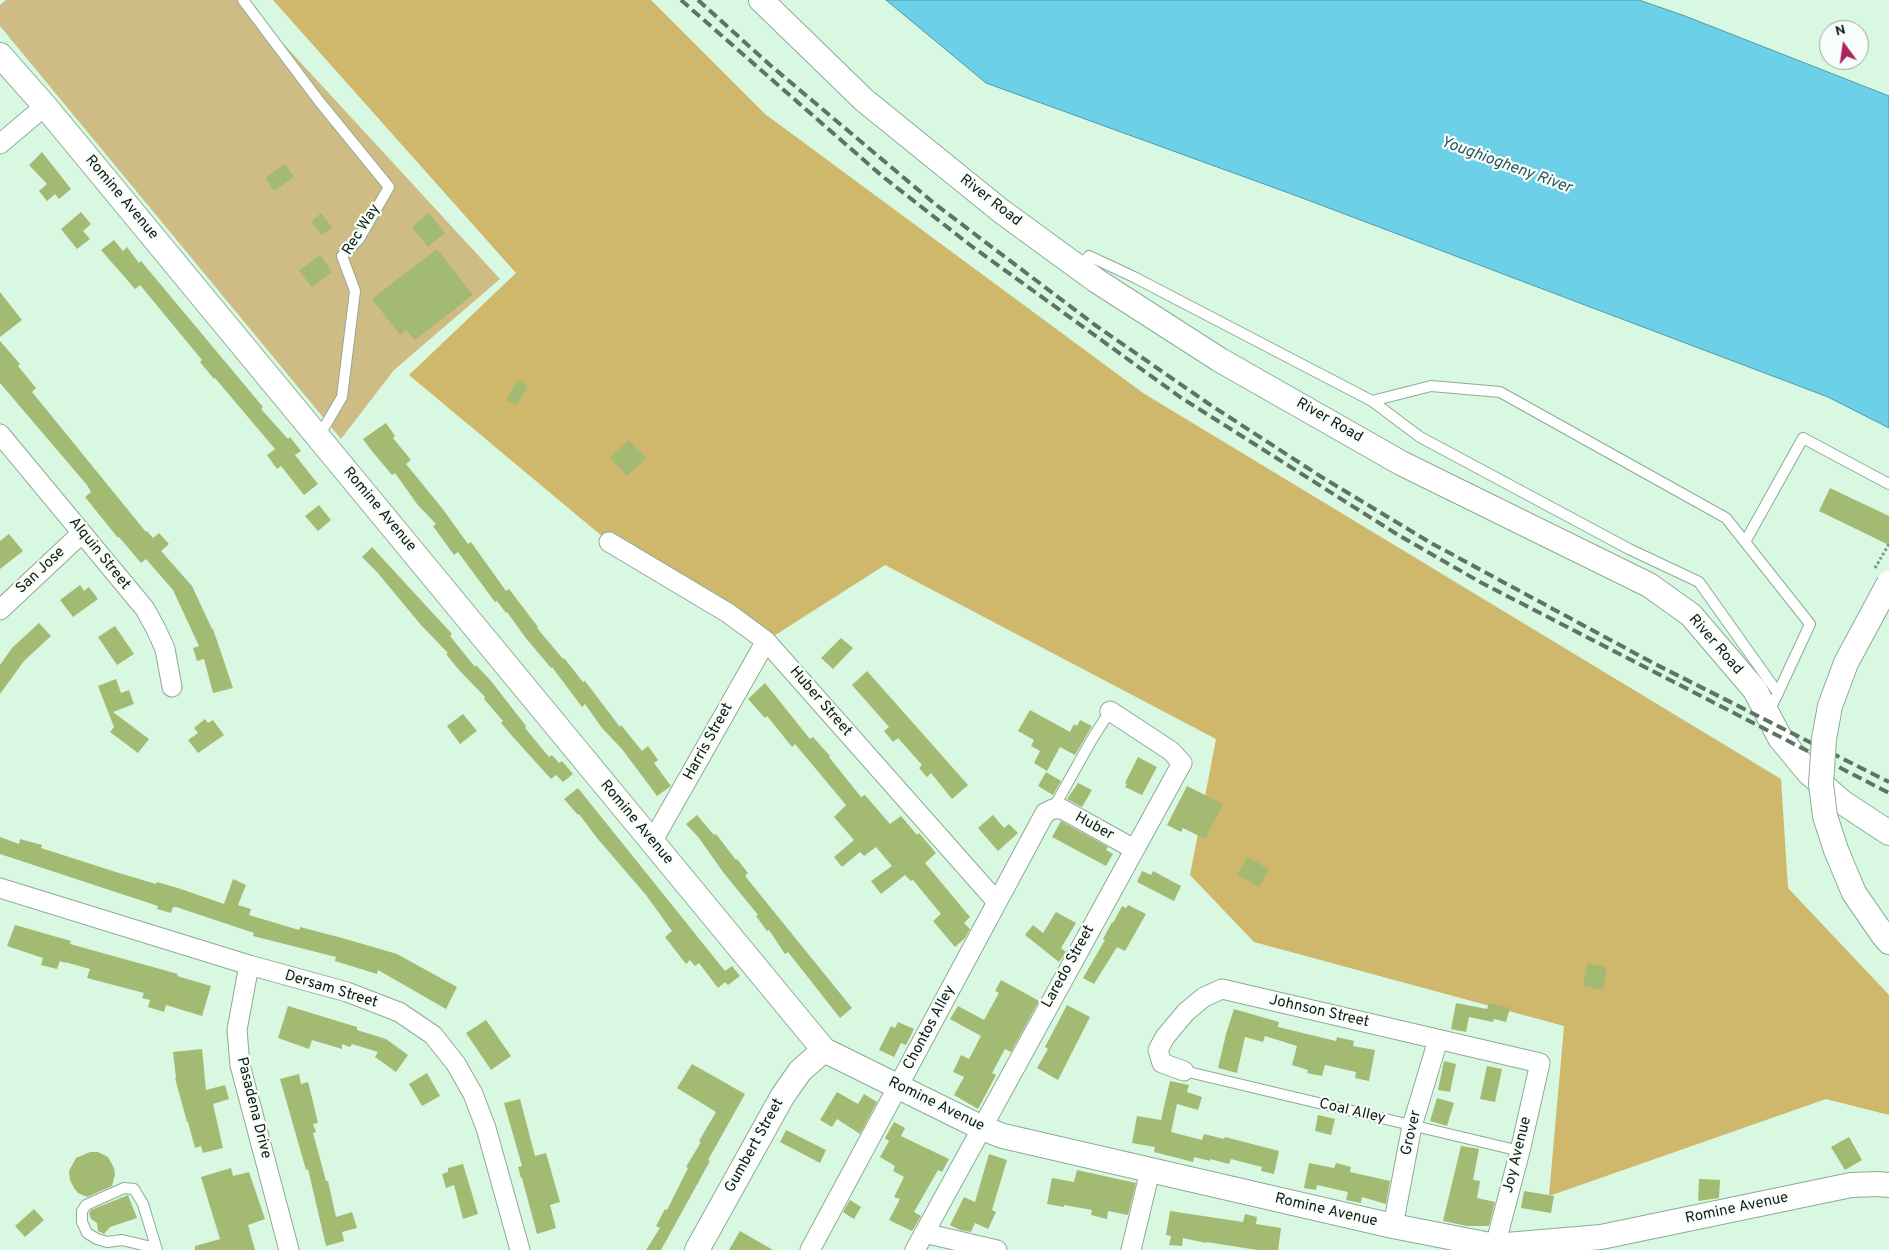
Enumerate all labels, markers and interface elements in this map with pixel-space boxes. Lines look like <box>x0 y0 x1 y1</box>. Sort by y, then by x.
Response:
north arrow <box>1819 20 1869 70</box>
text: N <box>1834 21 1847 40</box>
water label: Youghiogheny River <box>1438 133 1574 199</box>
street label: Romine Avenue <box>80 152 162 244</box>
street label: River Road <box>955 171 1025 231</box>
street label: Rec Way <box>339 201 385 259</box>
street label: River Road <box>1293 395 1365 447</box>
street label: Romine Avenue <box>338 464 420 556</box>
street label: Alquin Street <box>64 514 134 594</box>
street label: San Jose <box>13 544 69 598</box>
street label: River Road <box>1684 611 1746 679</box>
street label: Huber Street <box>785 663 855 741</box>
street label: Harris Street <box>680 700 738 784</box>
street label: Romine Avenue <box>595 777 677 869</box>
street label: Huber <box>1071 809 1117 845</box>
street label: Laredo Street <box>1039 922 1099 1012</box>
street label: Dersam Street <box>282 967 380 1013</box>
street label: Chontos Alley <box>900 983 960 1073</box>
street label: Johnson Street <box>1267 992 1371 1032</box>
street label: Pasadena Drive <box>232 1055 274 1161</box>
street label: Romine Avenue <box>885 1074 987 1136</box>
street label: Gumbert Street <box>722 1096 788 1196</box>
street label: Coal Alley <box>1317 1096 1387 1128</box>
street label: Grover <box>1398 1109 1426 1157</box>
street label: Joy Avenue <box>1500 1115 1536 1195</box>
street label: Romine Avenue <box>1684 1189 1790 1229</box>
street label: Romine Avenue <box>1273 1190 1379 1232</box>

